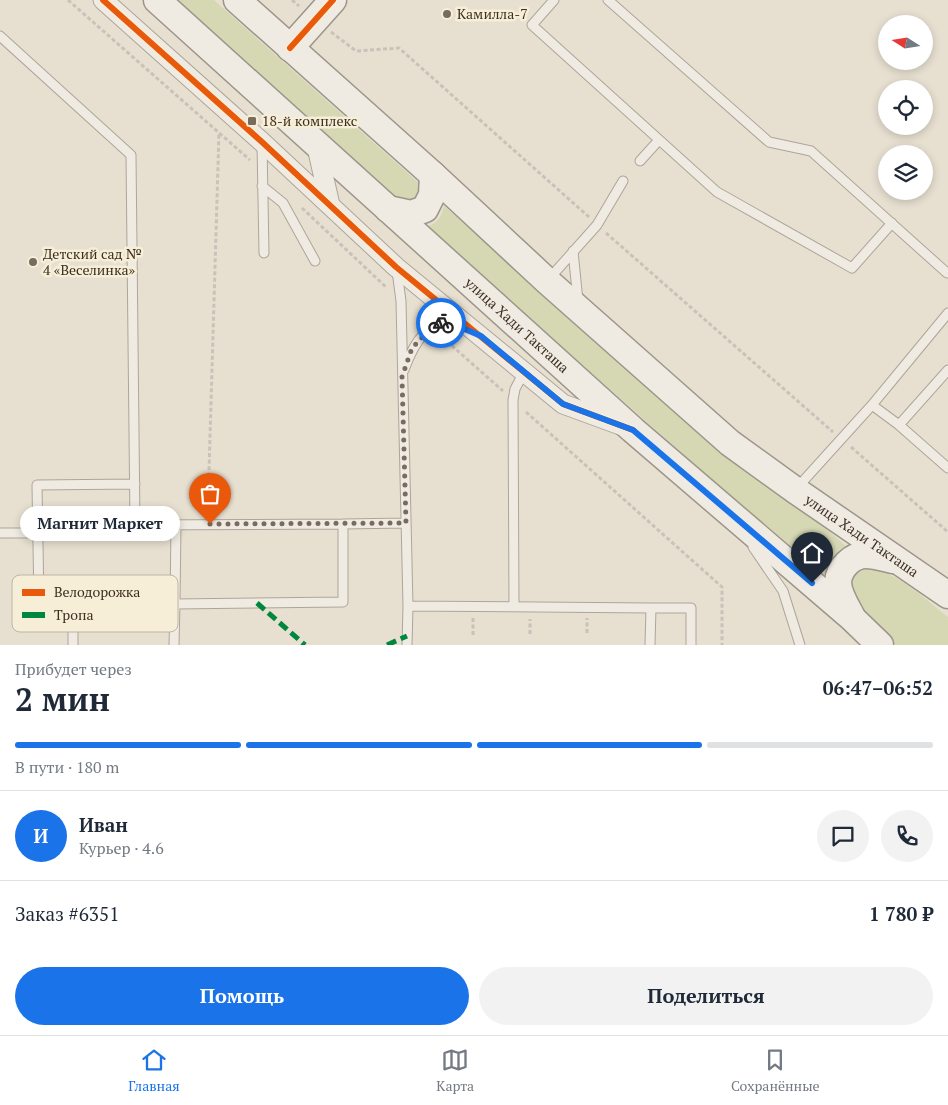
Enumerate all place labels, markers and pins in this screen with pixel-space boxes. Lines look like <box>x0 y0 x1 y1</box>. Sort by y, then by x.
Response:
place label: Камилла-7 <box>457 4 528 23</box>
marker: Камилла-7 <box>441 8 453 20</box>
place label: 18-й комплекс <box>262 111 357 130</box>
marker: 18-й комплекс <box>246 115 258 127</box>
place label: Детский сад № 4 «Веселинка» <box>43 244 142 279</box>
marker: Детский сад № 4 «Веселинка» <box>27 256 39 268</box>
pin <box>189 473 231 524</box>
callout: Магнит Маркет <box>20 506 180 542</box>
pin <box>791 532 833 583</box>

